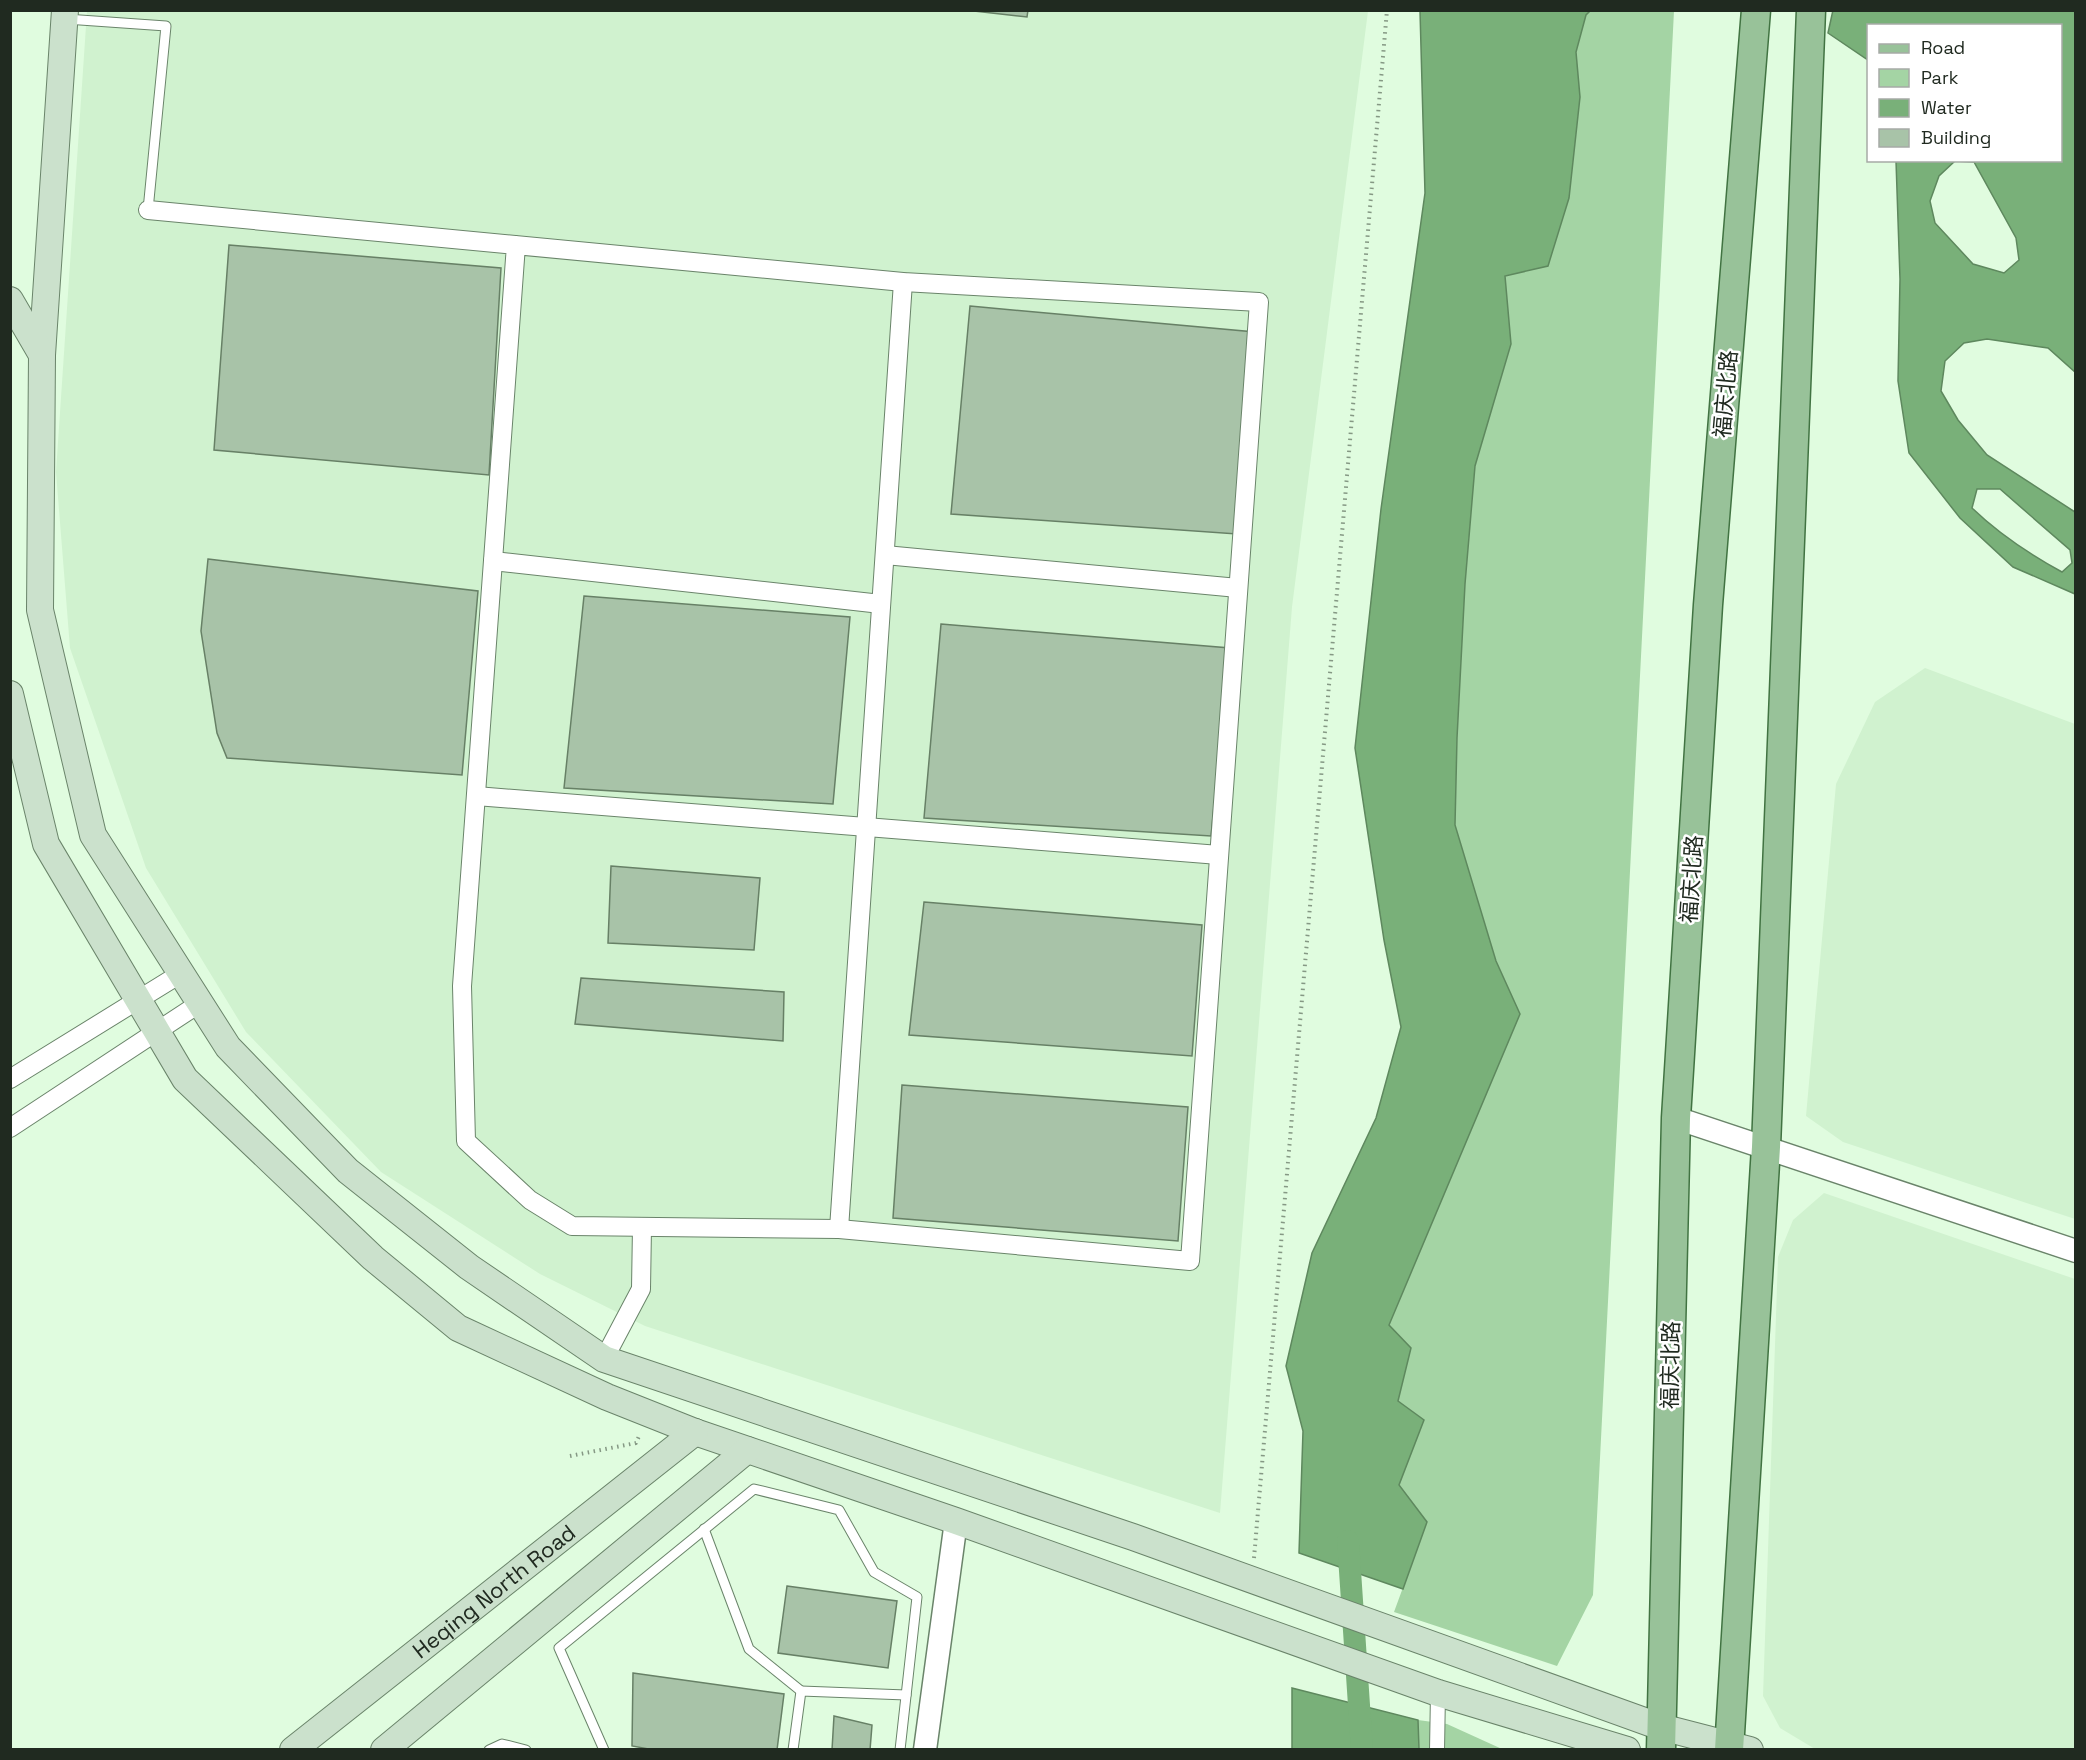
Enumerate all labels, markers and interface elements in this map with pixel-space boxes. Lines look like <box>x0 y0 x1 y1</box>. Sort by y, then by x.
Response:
legend <box>1867 24 2062 162</box>
text: Road <box>1921 36 1965 59</box>
text: Park <box>1921 66 1959 89</box>
text: Water <box>1921 96 1972 119</box>
text: Building <box>1921 126 1991 149</box>
street label: 福庆北路 <box>1707 349 1743 439</box>
street label: 福庆北路 <box>1674 834 1708 924</box>
street label: 福庆北路 <box>1655 1321 1685 1409</box>
street label: Heqing North Road <box>407 1518 581 1664</box>

